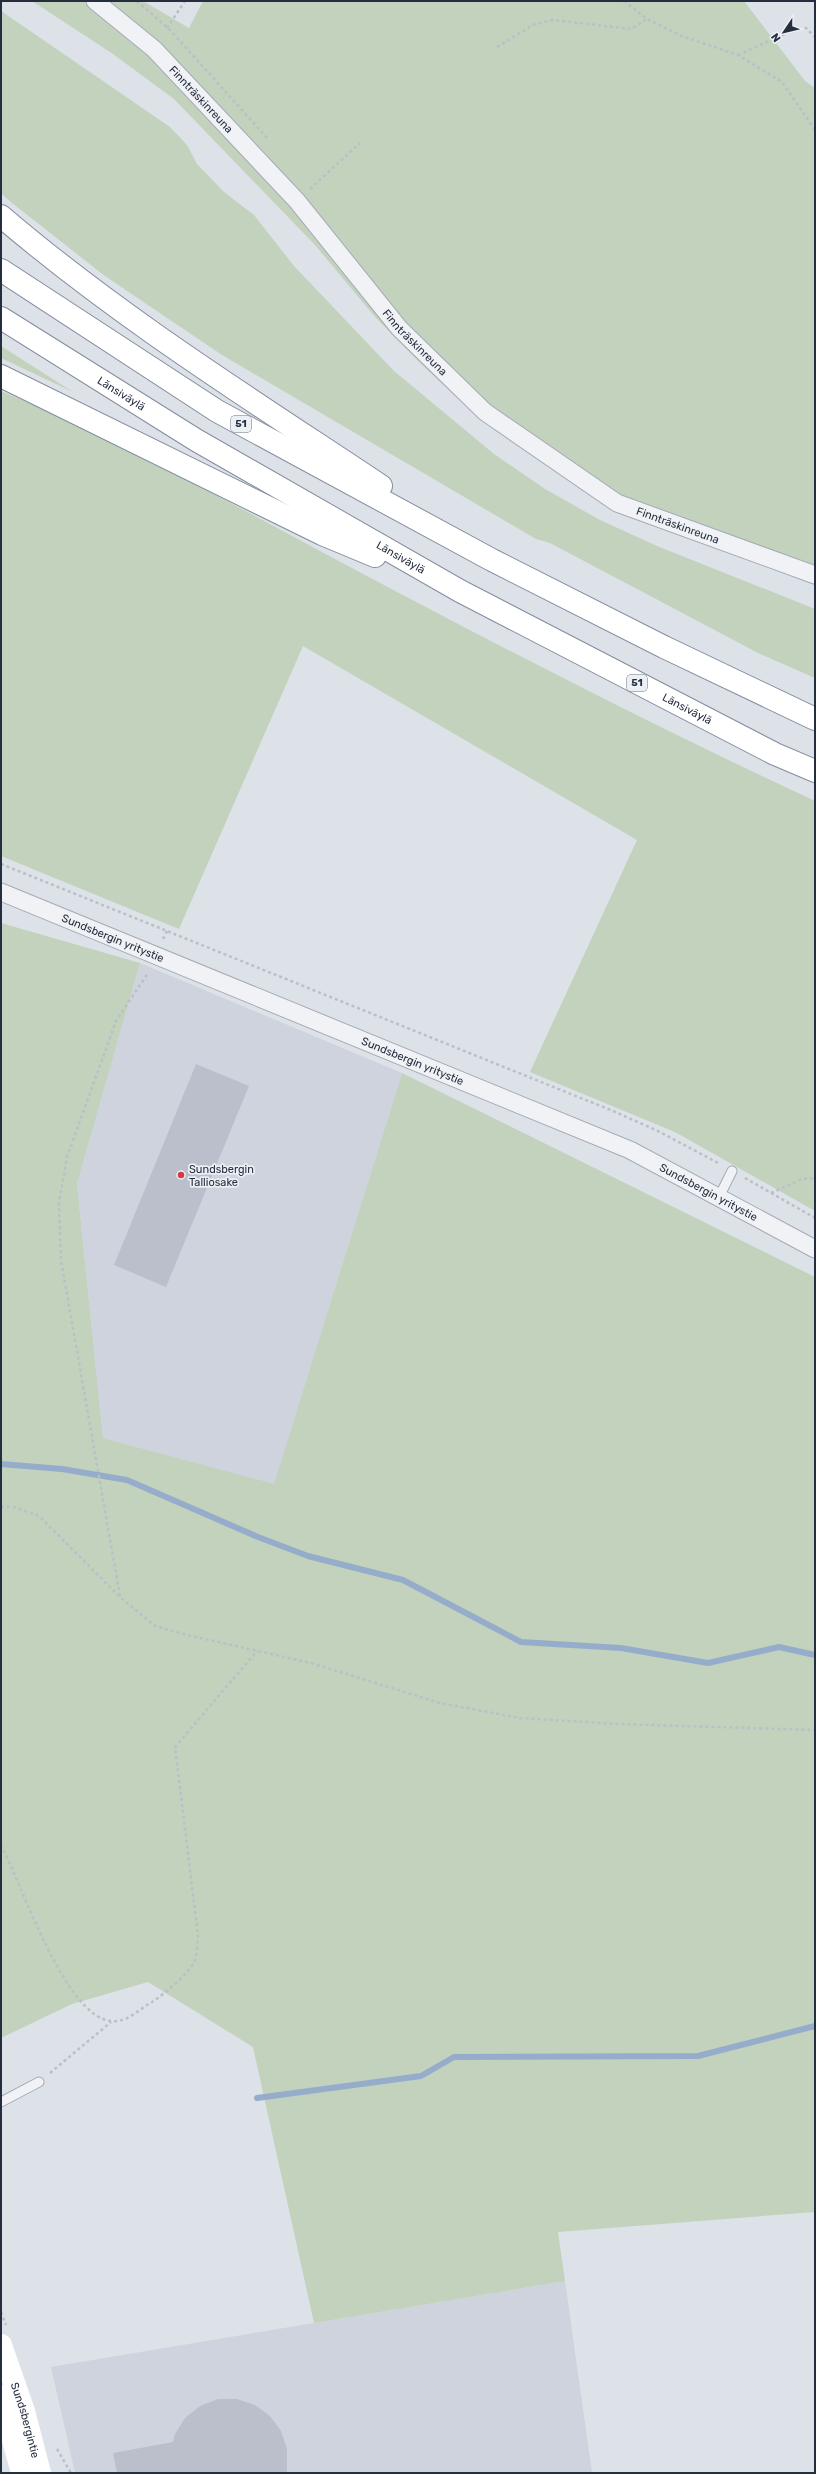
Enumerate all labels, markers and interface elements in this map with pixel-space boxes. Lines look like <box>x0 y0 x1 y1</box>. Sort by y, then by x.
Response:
north arrow <box>764 12 804 52</box>
text: N <box>769 30 784 44</box>
street label: Finnträskinreuna <box>167 63 236 135</box>
street label: Finnträskinreuna <box>380 307 450 378</box>
street label: Länsiväylä <box>95 374 148 413</box>
road number: 51 <box>231 416 251 432</box>
street label: Finnträskinreuna <box>635 504 721 546</box>
street label: Länsiväylä <box>374 538 427 576</box>
road number: 51 <box>627 675 647 691</box>
street label: Länsiväylä <box>660 690 714 727</box>
street label: Sundsbergin yritystie <box>60 911 166 965</box>
street label: Sundsbergin yritystie <box>360 1034 466 1088</box>
street label: Sundsbergin yritystie <box>657 1161 760 1224</box>
place label: Sundsbergin Talliosake <box>189 1163 254 1189</box>
marker: Sundsbergin Talliosake <box>176 1170 186 1180</box>
street label: Sundsbergintie <box>8 2381 42 2459</box>

